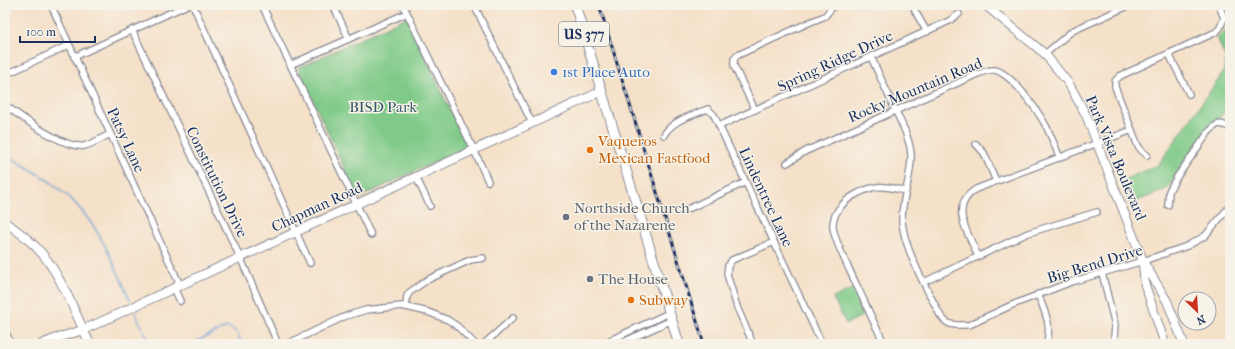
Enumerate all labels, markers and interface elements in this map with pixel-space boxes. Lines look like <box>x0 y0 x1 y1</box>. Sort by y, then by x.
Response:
scale bar <box>20 18 95 44</box>
road number: US 377 <box>559 22 609 46</box>
text: 100 m <box>26 25 56 39</box>
street label: Spring Ridge Drive <box>774 26 896 96</box>
street label: Rocky Mountain Road <box>845 53 986 126</box>
place label: 1st Place Auto <box>562 63 650 81</box>
marker: 1st Place Auto <box>549 67 559 77</box>
street label: Park Vista Boulevard <box>1082 93 1151 224</box>
park label: BISD Park <box>349 98 417 116</box>
street label: Patsy Lane <box>103 105 149 176</box>
street label: Constitution Drive <box>182 124 252 241</box>
place label: Vaqueros Mexican Fastfood <box>597 132 711 167</box>
street label: Lindentree Lane <box>735 144 797 250</box>
marker: Vaqueros Mexican Fastfood <box>585 145 595 155</box>
street label: Chapman Road <box>269 178 366 236</box>
place label: Northside Church of the Nazarene <box>574 199 690 234</box>
marker: Northside Church of the Nazarene <box>561 212 571 222</box>
street label: Big Bend Drive <box>1045 241 1146 287</box>
place label: The House <box>598 270 669 288</box>
marker: The House <box>585 274 595 284</box>
place label: Subway <box>639 291 689 309</box>
north arrow <box>1177 291 1217 331</box>
marker: Subway <box>626 295 636 305</box>
text: N <box>1194 312 1208 328</box>

